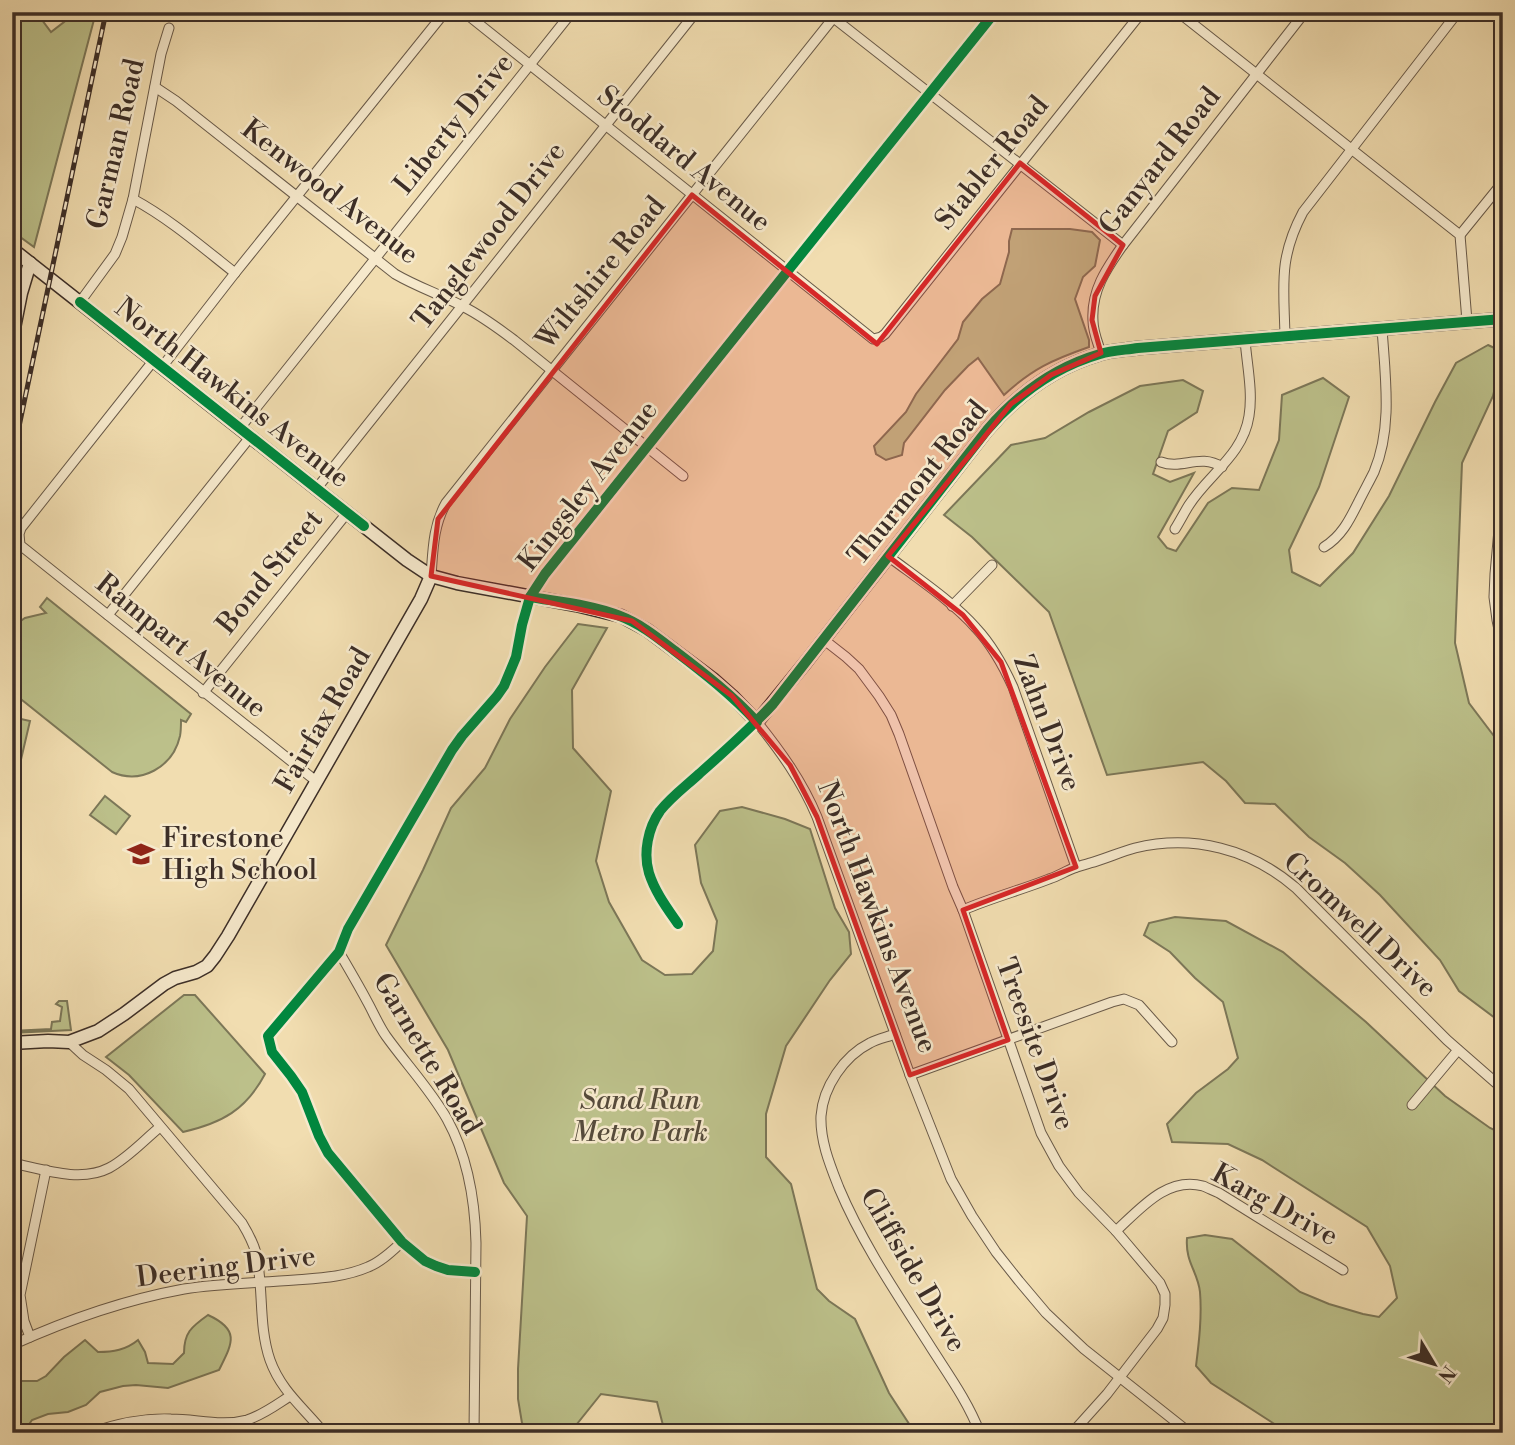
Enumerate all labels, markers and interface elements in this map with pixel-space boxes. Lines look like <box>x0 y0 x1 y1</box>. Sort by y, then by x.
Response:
street label: Liberty Drive <box>386 46 522 202</box>
street label: Garman Road <box>79 55 153 232</box>
street label: Stoddard Avenue <box>590 78 778 240</box>
street label: Ganyard Road <box>1092 80 1228 242</box>
street label: Stabler Road <box>927 89 1057 237</box>
street label: Kenwood Avenue <box>234 112 426 272</box>
street label: Tanglewood Drive <box>405 135 573 337</box>
street label: Wiltshire Road <box>528 189 673 357</box>
street label: North Hawkins Avenue <box>108 290 356 496</box>
street label: Thurmont Road <box>841 393 995 573</box>
street label: Kingsley Avenue <box>510 394 666 578</box>
street label: Bond Street <box>209 503 331 642</box>
street label: Rampart Avenue <box>88 566 274 726</box>
street label: Fairfax Road <box>267 641 379 799</box>
street label: Zahn Drive <box>1005 650 1089 796</box>
street label: North Hawkins Avenue <box>809 776 945 1058</box>
place label: Firestone High School <box>162 821 317 888</box>
school or university icon: Firestone High School <box>126 839 156 869</box>
street label: Cromwell Drive <box>1276 845 1444 1005</box>
street label: Treesite Drive <box>988 953 1082 1135</box>
street label: Garnette Road <box>365 967 489 1141</box>
park label: Sand Run Metro Park <box>572 1083 708 1150</box>
street label: Karg Drive <box>1206 1156 1344 1254</box>
street label: Cliffside Drive <box>852 1182 974 1358</box>
street label: Deering Drive <box>134 1239 318 1295</box>
north arrow <box>1400 1330 1470 1400</box>
text: N <box>1433 1361 1461 1387</box>

